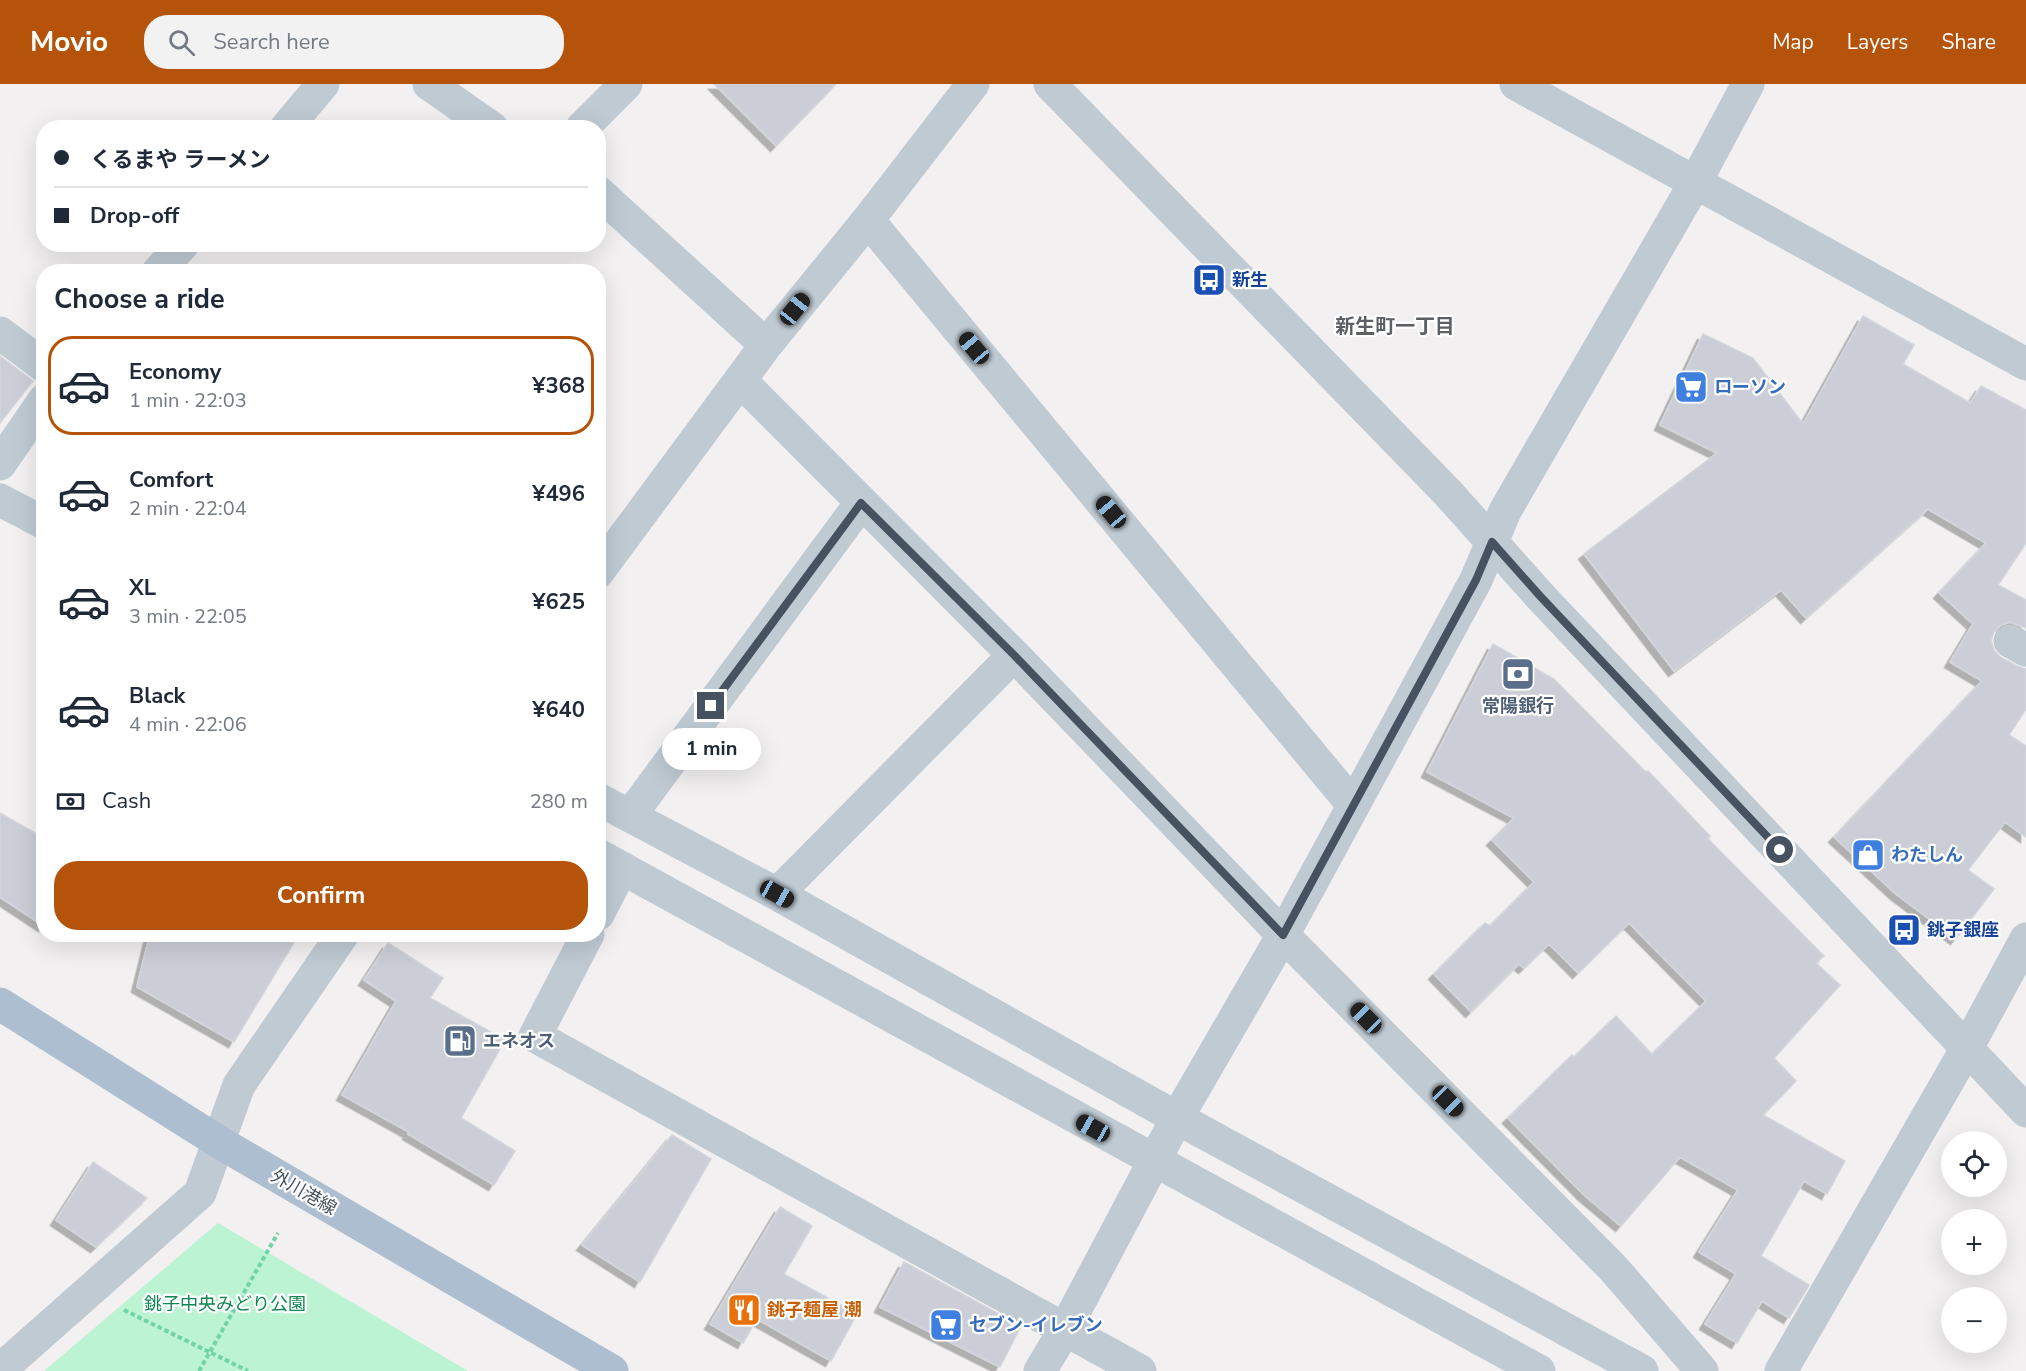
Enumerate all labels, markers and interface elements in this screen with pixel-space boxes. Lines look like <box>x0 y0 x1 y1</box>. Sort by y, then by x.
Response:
search box <box>144 15 564 69</box>
text: Movio <box>30 23 108 61</box>
icon: search <box>165 26 198 59</box>
text: Search here <box>213 27 330 57</box>
text: Map <box>1772 28 1814 56</box>
text: Layers <box>1847 28 1908 56</box>
text: Share <box>1941 28 1996 56</box>
text: くるまや ラーメン <box>90 145 271 175</box>
text: Drop-off <box>90 201 179 231</box>
bus stop icon: 新生 <box>1191 262 1227 298</box>
place label: 新生 <box>1232 268 1268 292</box>
text: Choose a ride <box>54 281 225 318</box>
car <box>777 289 813 329</box>
district label: 新生町一丁目 <box>1335 313 1455 340</box>
car <box>956 328 992 368</box>
text: Economy <box>129 357 221 387</box>
icon: car <box>57 359 111 413</box>
supermarket icon: ローソン <box>1673 369 1709 405</box>
text: ¥368 <box>532 371 585 401</box>
place label: ローソン <box>1714 375 1786 399</box>
text: 1 min · 22:03 <box>129 387 247 414</box>
text: Comfort <box>129 465 213 495</box>
icon: car <box>57 467 111 521</box>
text: ¥496 <box>532 479 585 509</box>
car <box>1093 492 1129 532</box>
text: 2 min · 22:04 <box>129 495 247 522</box>
text: XL <box>129 573 156 603</box>
icon: car <box>57 575 111 629</box>
text: ¥625 <box>532 587 585 617</box>
text: 3 min · 22:05 <box>129 603 247 630</box>
bank icon: 常陽銀行 <box>1500 656 1536 692</box>
text: Black <box>129 681 185 711</box>
icon: car <box>57 683 111 737</box>
route end <box>697 692 724 719</box>
place label: 常陽銀行 <box>1482 694 1554 718</box>
text: ¥640 <box>532 695 585 725</box>
text: 4 min · 22:06 <box>129 711 247 738</box>
callout: 1 min <box>662 727 760 769</box>
text: 1 min <box>686 735 737 762</box>
icon: cash <box>54 785 87 818</box>
text: Cash <box>102 786 151 816</box>
text: 280 m <box>530 788 588 815</box>
route start <box>1766 836 1793 863</box>
shop icon: わたしん <box>1850 837 1886 873</box>
place label: わたしん <box>1891 843 1963 867</box>
button: Confirm <box>54 861 588 930</box>
car <box>757 877 797 911</box>
bus stop icon: 銚子銀座 <box>1886 912 1922 948</box>
place label: 銚子銀座 <box>1926 918 1999 942</box>
car <box>1347 999 1385 1037</box>
fuel station icon: エネオス <box>442 1023 478 1059</box>
place label: エネオス <box>483 1029 555 1053</box>
car <box>1429 1082 1467 1120</box>
car <box>1073 1111 1113 1145</box>
map controls <box>1941 1131 2007 1353</box>
button: locate <box>1941 1131 2007 1197</box>
street label: 外川港線 <box>267 1164 341 1220</box>
button: + <box>1941 1209 2007 1275</box>
button: − <box>1941 1287 2007 1353</box>
park label: 銚子中央みどり公園 <box>144 1292 306 1316</box>
restaurant icon: 銚子麺屋 潮 <box>726 1292 762 1328</box>
place label: 銚子麺屋 潮 <box>766 1298 862 1322</box>
supermarket icon: セブン-イレブン <box>928 1307 964 1343</box>
place label: セブン-イレブン <box>969 1313 1103 1337</box>

